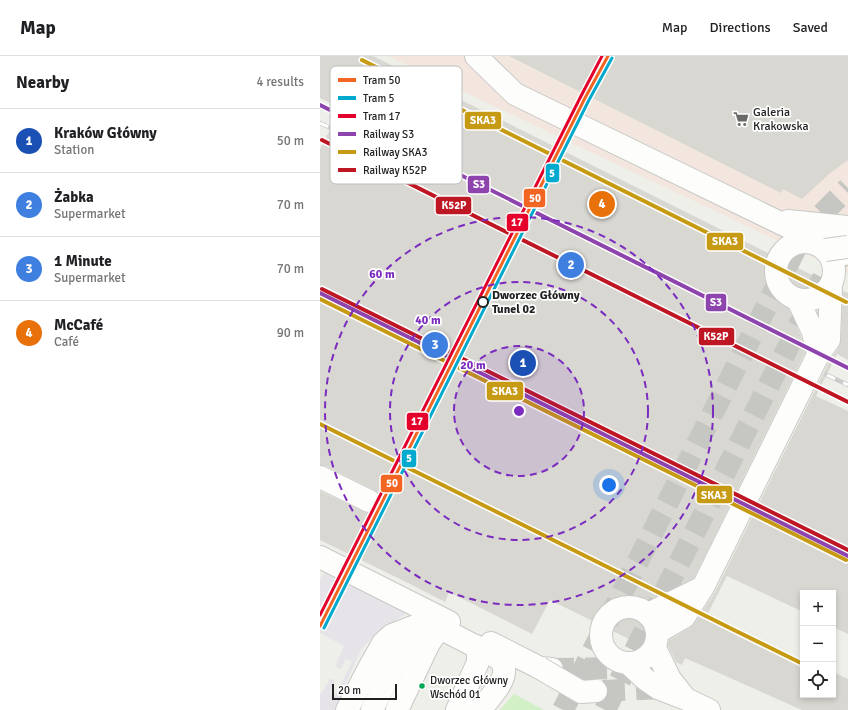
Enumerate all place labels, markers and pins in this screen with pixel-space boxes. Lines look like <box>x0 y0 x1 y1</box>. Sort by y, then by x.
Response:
place label: Galeria Krakowska <box>753 105 809 134</box>
supermarket icon: Galeria Krakowska <box>732 110 750 128</box>
pin: 4 <box>589 189 615 219</box>
pin: 2 <box>558 250 584 280</box>
place label: Dworzec Główny Tunel 02 <box>492 288 580 317</box>
marker: Dworzec Główny Tunel 02 <box>477 296 489 308</box>
pin: 3 <box>422 330 448 360</box>
pin: 1 <box>510 348 536 378</box>
centre of rings <box>512 404 526 418</box>
place label: Dworzec Główny Wschód 01 <box>430 674 509 701</box>
marker: Dworzec Główny Wschód 01 <box>417 681 427 691</box>

